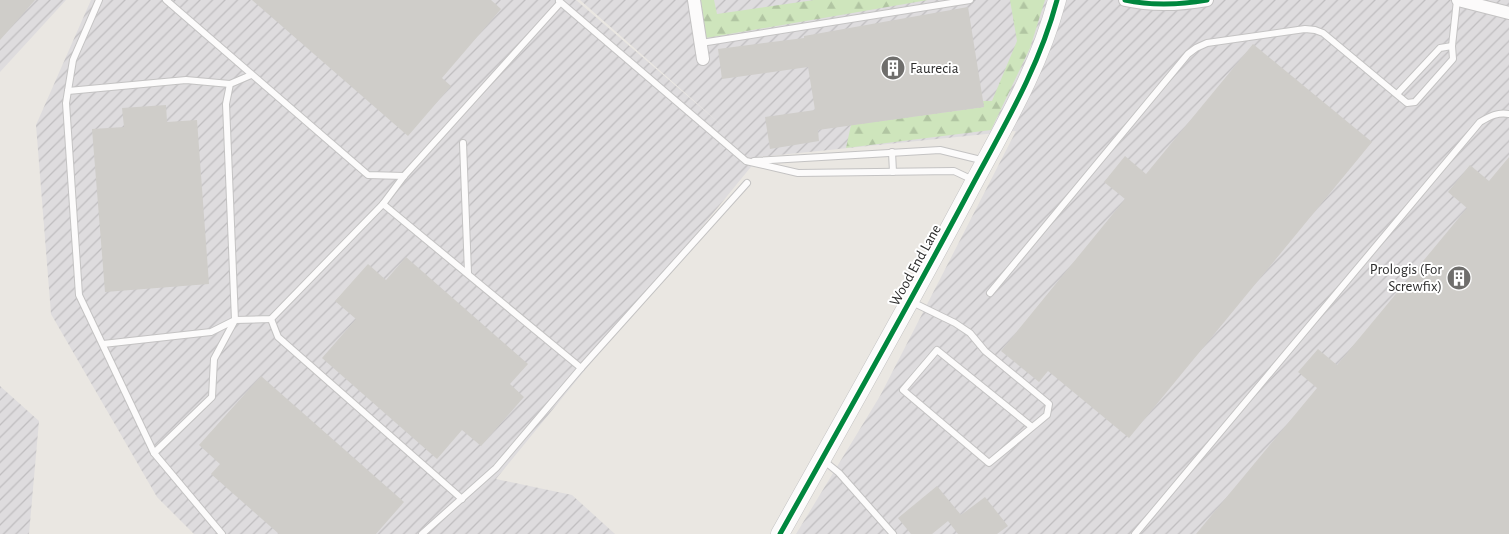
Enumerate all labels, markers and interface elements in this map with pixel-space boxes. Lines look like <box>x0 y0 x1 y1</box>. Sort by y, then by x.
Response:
building icon: Faurecia <box>880 55 906 81</box>
place label: Faurecia <box>910 61 959 76</box>
street label: Wood End Lane <box>887 222 944 308</box>
place label: Prologis (For Screwfix) <box>1370 262 1442 294</box>
building icon: Prologis (For Screwfix) <box>1446 265 1472 291</box>

